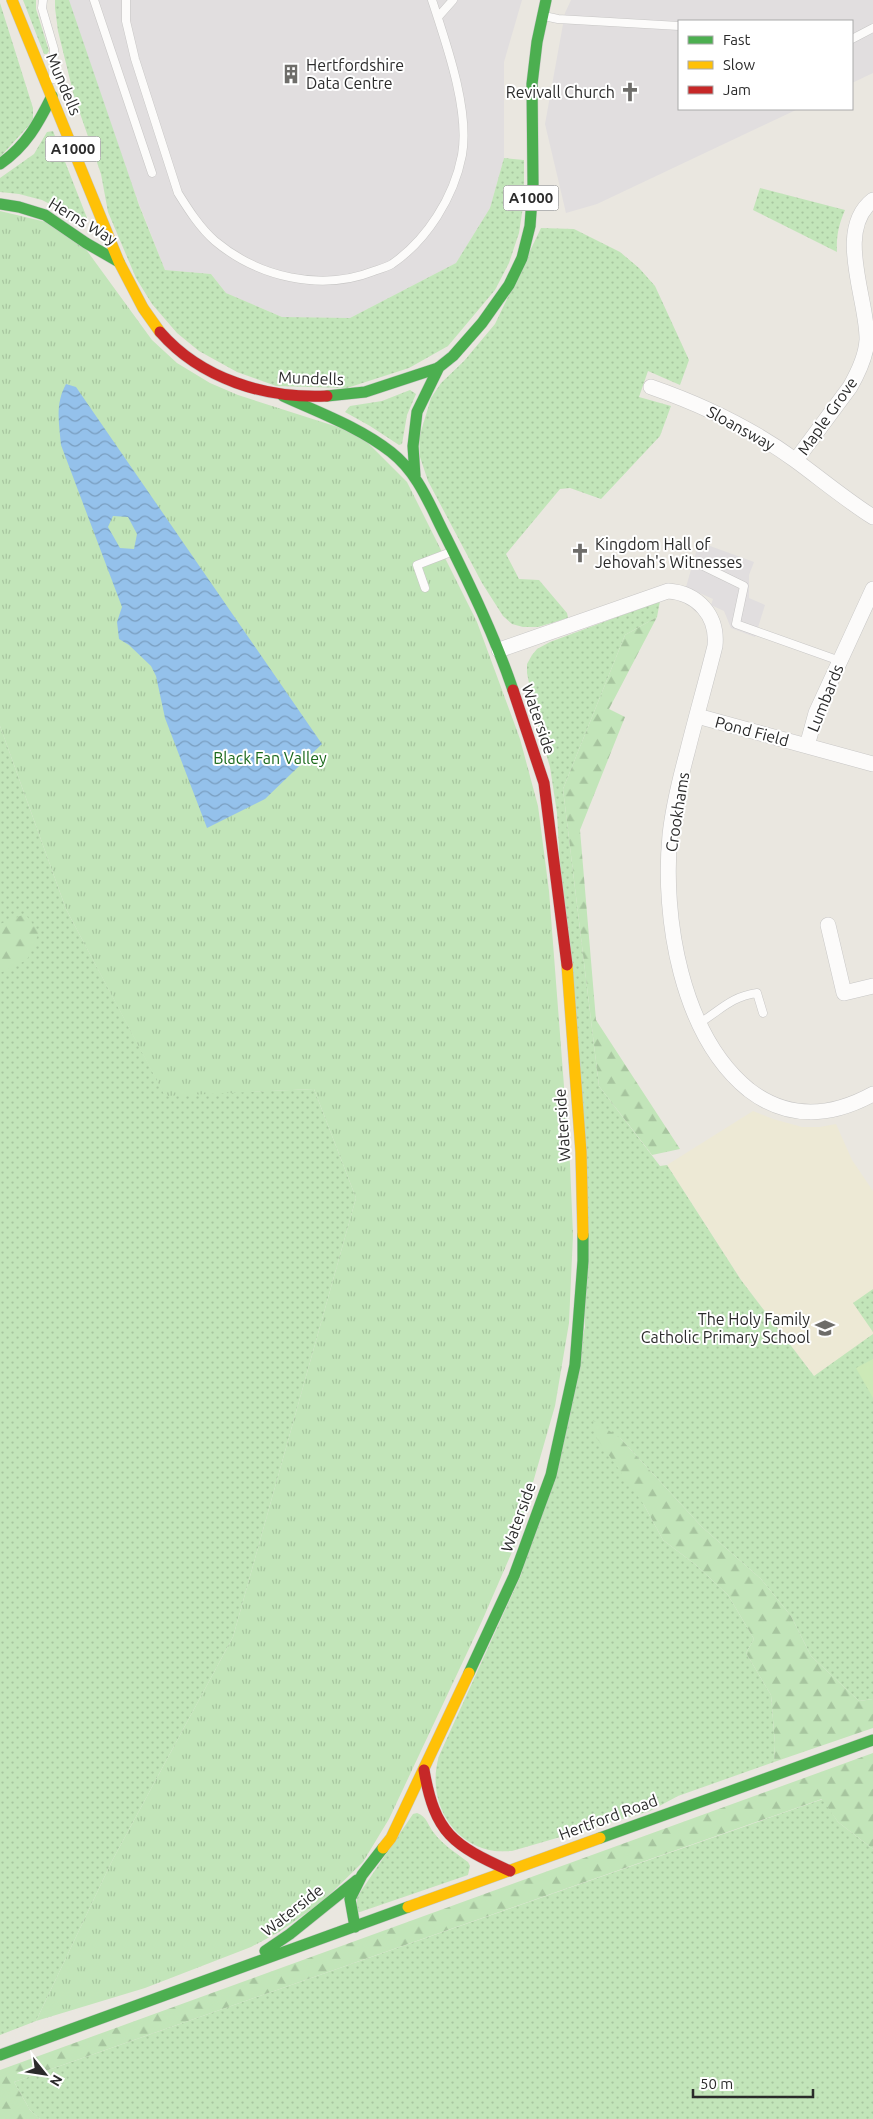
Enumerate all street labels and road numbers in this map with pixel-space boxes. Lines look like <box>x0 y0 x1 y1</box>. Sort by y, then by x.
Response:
street label: Mundells <box>43 50 85 118</box>
road number: A1000 <box>46 136 100 162</box>
road number: A1000 <box>504 186 558 210</box>
street label: Herns Way <box>46 194 121 248</box>
street label: Mundells <box>278 368 344 388</box>
street label: Maple Grove <box>794 374 860 458</box>
street label: Sloansway <box>704 402 778 454</box>
street label: Lumbards <box>803 662 847 734</box>
street label: Waterside <box>519 682 559 756</box>
street label: Pond Field <box>713 713 791 749</box>
street label: Crookhams <box>662 771 692 853</box>
street label: Waterside <box>550 1088 574 1162</box>
street label: Waterside <box>497 1480 539 1554</box>
street label: Hertford Road <box>556 1791 660 1843</box>
street label: Waterside <box>258 1880 326 1940</box>

